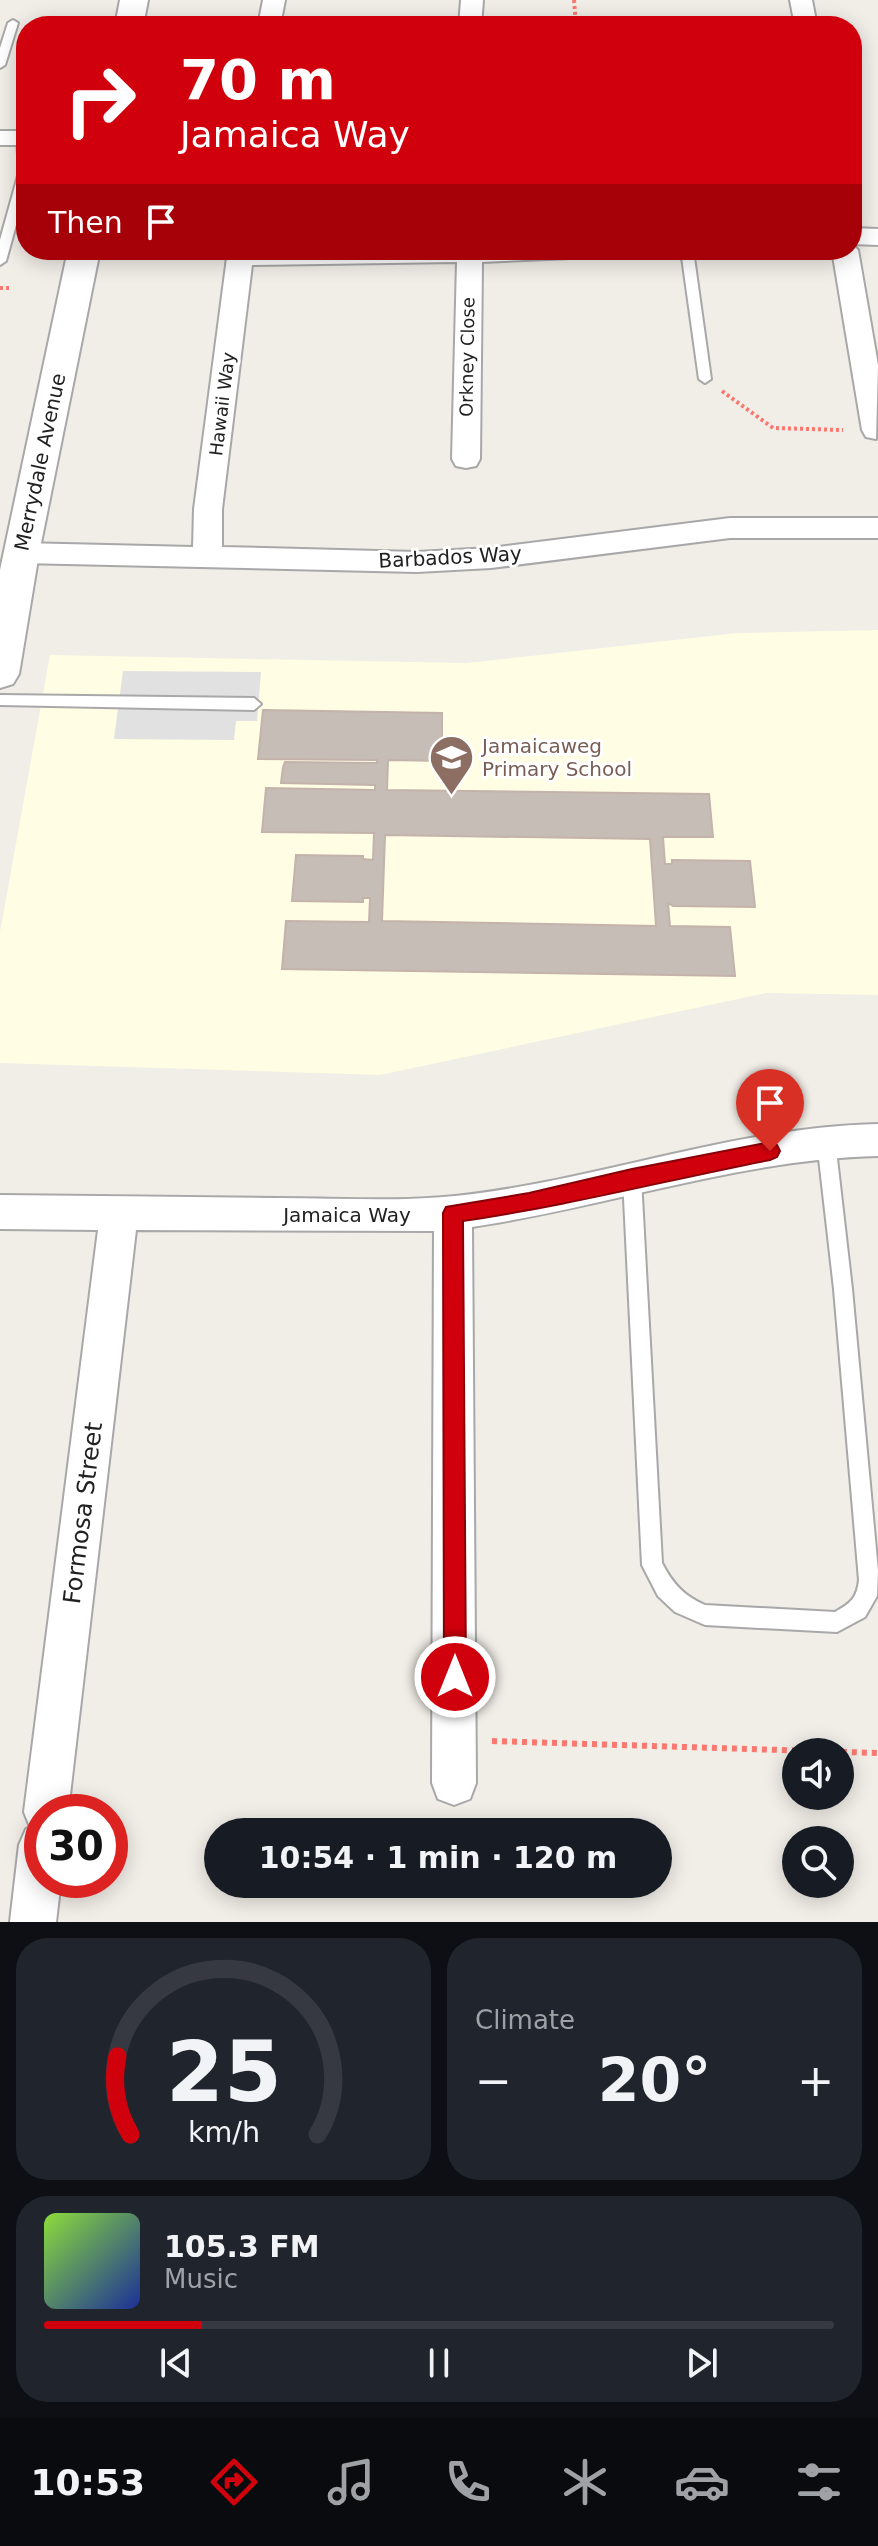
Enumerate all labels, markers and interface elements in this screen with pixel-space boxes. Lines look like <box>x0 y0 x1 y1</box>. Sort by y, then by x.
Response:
text: 70 m <box>180 47 336 112</box>
icon: right <box>48 48 152 152</box>
text: Jamaica Way <box>180 114 410 155</box>
icon: arrive <box>139 200 183 244</box>
text: Then <box>48 205 123 240</box>
street label: Orkney Close <box>455 297 479 417</box>
street label: Hawaii Way <box>205 351 239 457</box>
street label: Merrydale Avenue <box>9 371 71 553</box>
street label: Barbados Way <box>378 541 522 573</box>
school or university icon: Jamaicaweg Primary School <box>427 734 475 797</box>
place label: Jamaicaweg Primary School <box>480 734 632 781</box>
pin <box>736 1069 804 1151</box>
icon: arrive <box>748 1081 792 1125</box>
street label: Jamaica Way <box>281 1203 411 1227</box>
street label: Formosa Street <box>58 1421 108 1605</box>
position arrow <box>413 1635 497 1719</box>
map controls <box>782 1738 854 1898</box>
button: sound <box>782 1738 854 1810</box>
speed limit sign: 30 <box>24 1794 128 1898</box>
button: search <box>782 1826 854 1898</box>
text: 10:54 · 1 min · 120 m <box>259 1840 617 1875</box>
text: Climate <box>475 2005 575 2035</box>
text: 25 <box>166 2024 281 2121</box>
text: 20° <box>598 2045 711 2115</box>
text: − <box>475 2055 512 2106</box>
text: + <box>797 2055 834 2106</box>
text: km/h <box>187 2115 260 2149</box>
text: 105.3 FM <box>164 2229 320 2264</box>
text: Music <box>164 2264 238 2294</box>
icon: previous <box>154 2341 198 2385</box>
icon: pause <box>417 2341 461 2385</box>
icon: next <box>680 2341 724 2385</box>
icon: directions <box>206 2454 262 2510</box>
icon: music <box>323 2454 379 2510</box>
icon: phone <box>440 2454 496 2510</box>
icon: climate <box>557 2454 613 2510</box>
icon: car <box>674 2454 730 2510</box>
icon: filters <box>791 2454 847 2510</box>
text: 10:53 <box>31 2462 145 2503</box>

